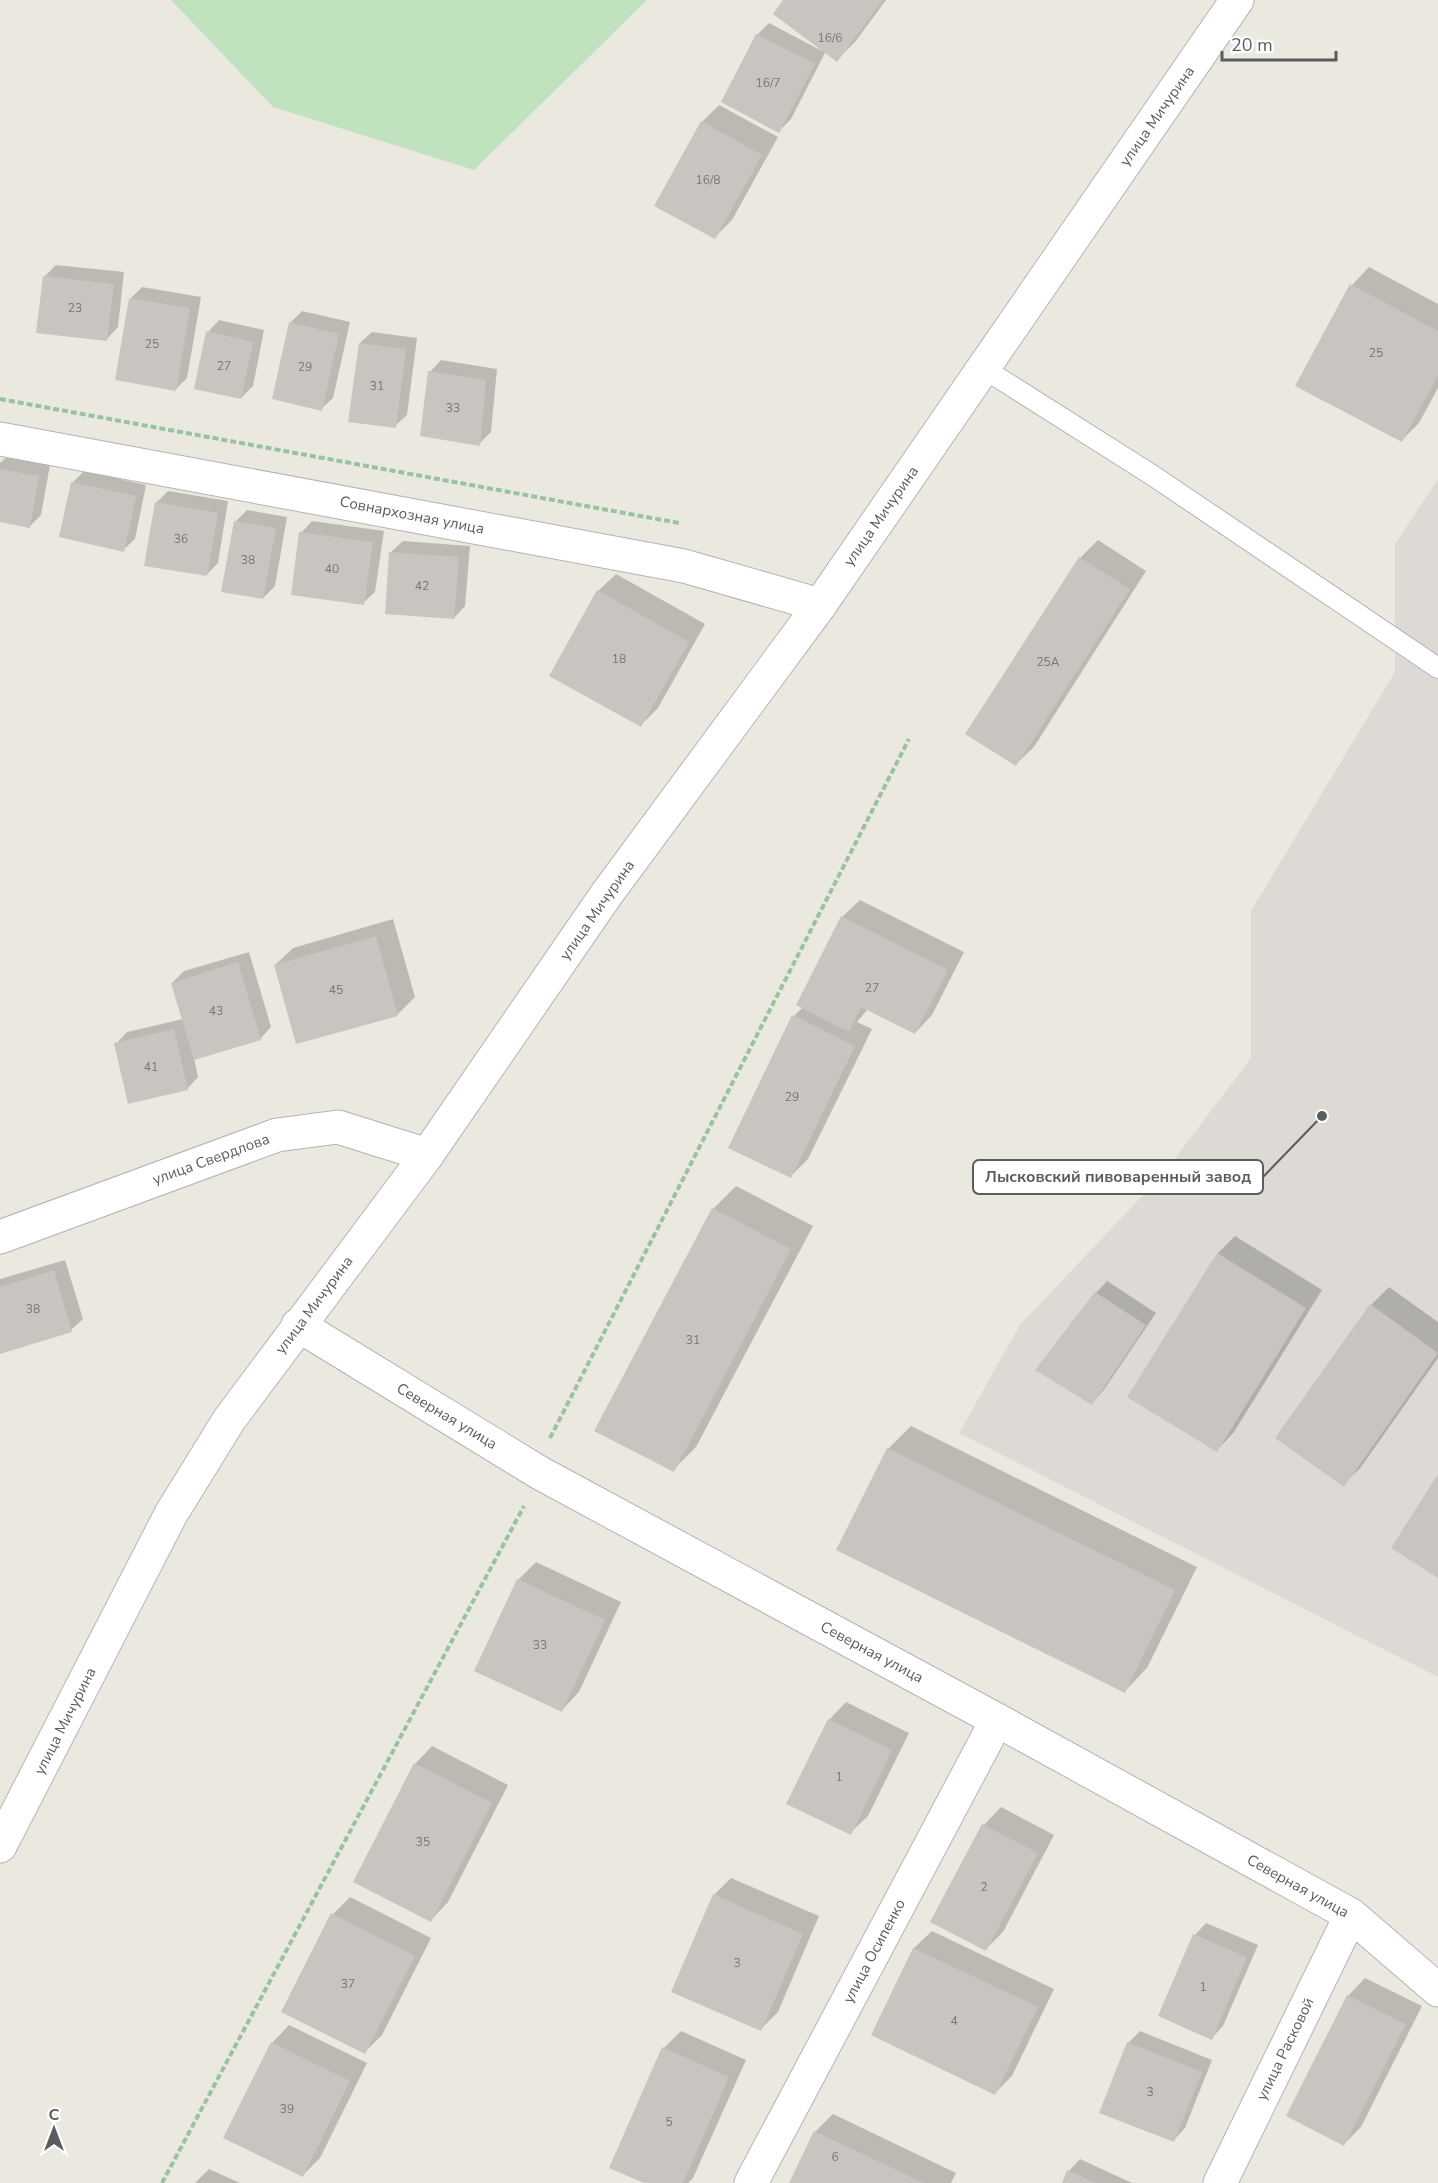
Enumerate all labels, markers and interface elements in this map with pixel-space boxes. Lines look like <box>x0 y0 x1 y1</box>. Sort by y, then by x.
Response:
scale bar <box>1222 24 1336 62</box>
house number: 16/6 <box>818 30 843 46</box>
text: 20 m <box>1231 33 1273 57</box>
street label: улица Мичурина <box>1115 62 1199 170</box>
house number: 16/7 <box>756 75 781 91</box>
house number: 16/8 <box>696 172 721 188</box>
house number: 23 <box>68 300 82 316</box>
house number: 25 <box>145 336 159 352</box>
house number: 25 <box>1369 345 1383 361</box>
house number: 27 <box>217 358 231 374</box>
house number: 29 <box>298 359 312 375</box>
house number: 31 <box>370 378 384 394</box>
house number: 33 <box>446 400 460 416</box>
street label: улица Мичурина <box>839 462 923 570</box>
street label: Совнархозная улица <box>338 491 486 539</box>
house number: 36 <box>174 531 188 547</box>
house number: 38 <box>241 552 255 568</box>
house number: 40 <box>325 561 339 577</box>
house number: 42 <box>415 578 429 594</box>
house number: 18 <box>612 651 626 667</box>
house number: 25А <box>1036 654 1060 670</box>
street label: улица Мичурина <box>555 856 639 964</box>
house number: 27 <box>865 980 879 996</box>
house number: 45 <box>329 982 343 998</box>
house number: 43 <box>209 1003 223 1019</box>
house number: 41 <box>144 1059 158 1075</box>
house number: 29 <box>785 1089 799 1105</box>
street label: улица Свердлова <box>150 1129 272 1189</box>
callout: Лысковский пивоваренный завод <box>973 1160 1263 1194</box>
text: Лысковский пивоваренный завод <box>985 1166 1251 1188</box>
street label: улица Мичурина <box>271 1252 357 1358</box>
house number: 38 <box>26 1301 40 1317</box>
house number: 31 <box>686 1332 700 1348</box>
street label: Северная улица <box>393 1378 501 1454</box>
street label: Северная улица <box>817 1616 927 1688</box>
house number: 33 <box>533 1637 547 1653</box>
street label: улица Мичурина <box>29 1664 101 1778</box>
house number: 1 <box>835 1769 843 1785</box>
house number: 35 <box>416 1834 430 1850</box>
street label: Северная улица <box>1243 1850 1353 1922</box>
house number: 2 <box>980 1879 988 1895</box>
street label: улица Осипенко <box>838 1895 910 2007</box>
house number: 3 <box>733 1955 741 1971</box>
house number: 37 <box>341 1976 355 1992</box>
house number: 1 <box>1199 1979 1207 1995</box>
street label: улица Расковой <box>1251 1994 1319 2104</box>
house number: 4 <box>950 2013 958 2029</box>
house number: 3 <box>1146 2084 1154 2100</box>
north arrow <box>24 2099 84 2159</box>
house number: 39 <box>280 2101 294 2117</box>
text: С <box>49 2104 60 2126</box>
house number: 5 <box>665 2114 673 2130</box>
house number: 6 <box>831 2149 839 2165</box>

